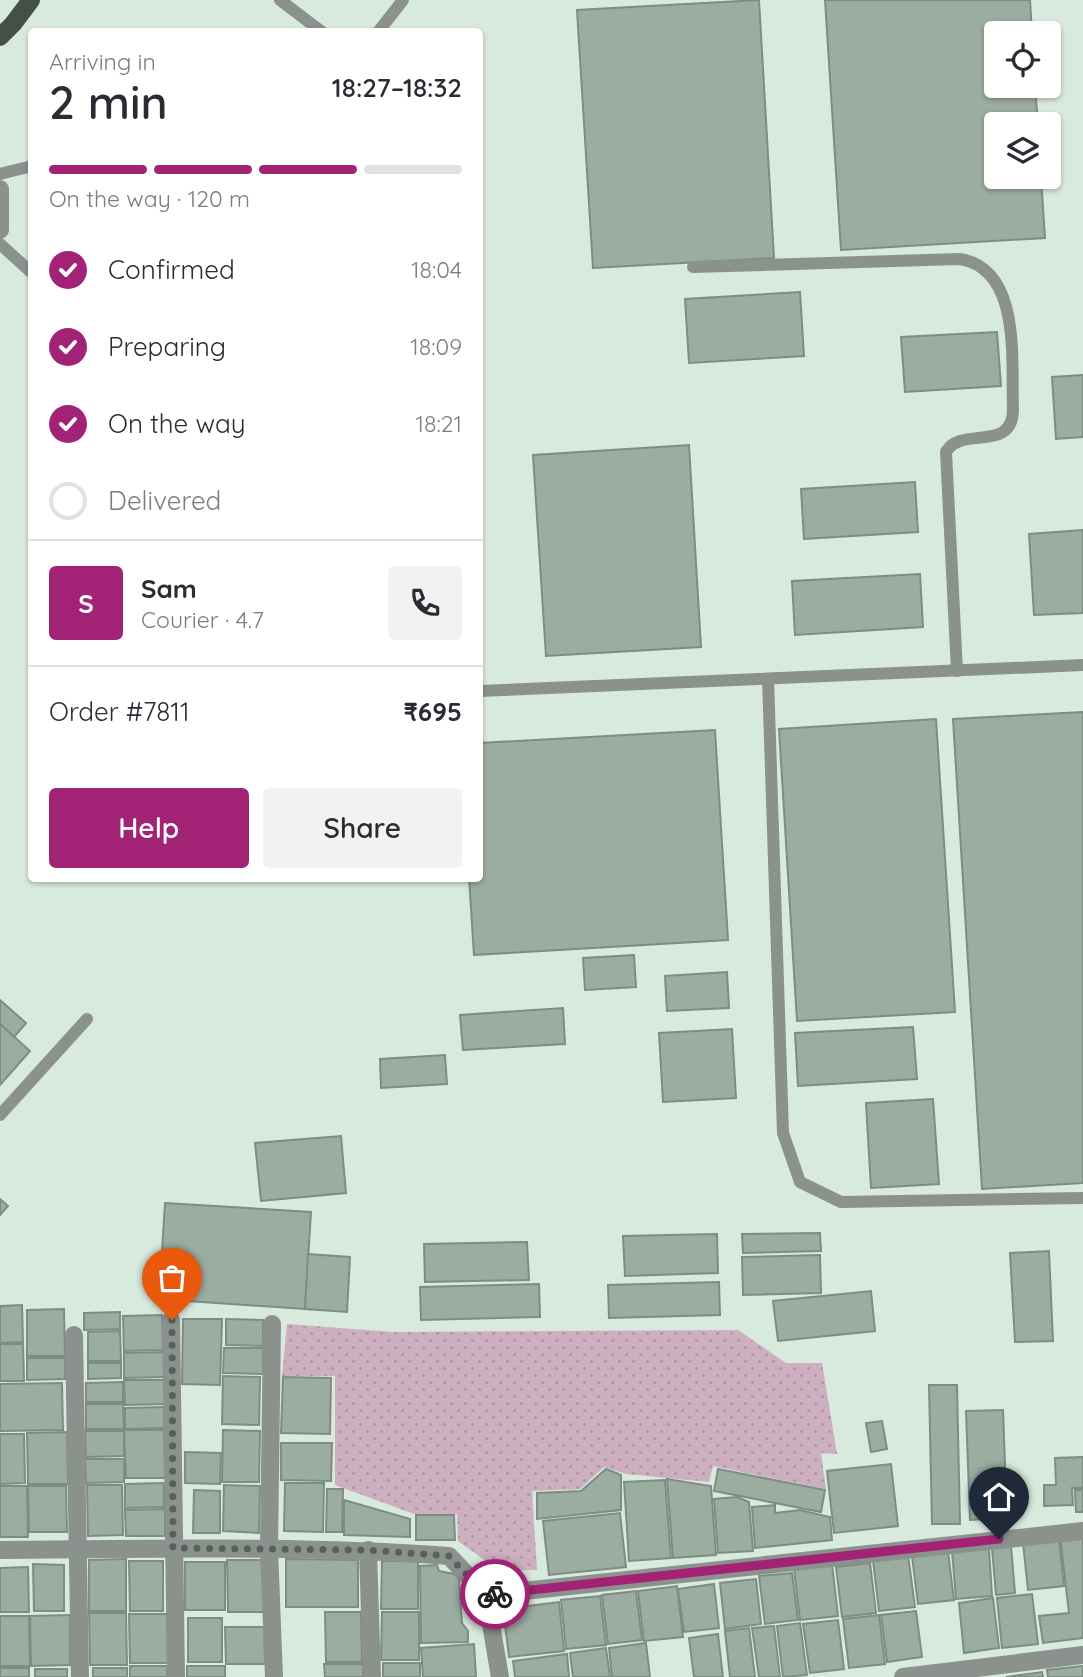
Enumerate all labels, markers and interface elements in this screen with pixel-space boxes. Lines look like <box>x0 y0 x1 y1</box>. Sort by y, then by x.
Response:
map controls <box>984 21 1061 189</box>
button: locate <box>984 21 1061 98</box>
text: Arriving in <box>49 47 156 76</box>
text: 18:27–18:32 <box>332 71 462 104</box>
text: 2 min <box>49 73 168 131</box>
button: layers <box>984 112 1061 189</box>
text: On the way · 120 m <box>49 184 250 213</box>
icon: check <box>49 251 87 289</box>
text: Confirmed <box>108 253 235 286</box>
text: 18:04 <box>411 255 462 284</box>
icon: check <box>49 328 87 366</box>
text: Preparing <box>108 330 226 363</box>
text: 18:09 <box>410 332 462 361</box>
icon: check <box>49 405 87 443</box>
text: On the way <box>108 407 246 440</box>
text: 18:21 <box>416 409 462 438</box>
text: Delivered <box>108 484 221 517</box>
button: phone <box>388 566 462 640</box>
text: Sam <box>141 572 197 605</box>
text: S <box>78 587 94 620</box>
text: Courier · 4.7 <box>141 605 264 634</box>
text: Order #7811 <box>49 695 190 728</box>
text: ₹695 <box>403 695 462 728</box>
button: Help <box>49 788 249 868</box>
button: Share <box>263 788 462 868</box>
pin <box>142 1248 202 1320</box>
icon: bag <box>153 1259 191 1297</box>
pin <box>969 1467 1029 1539</box>
icon: home <box>980 1478 1018 1516</box>
courier <box>460 1559 530 1629</box>
icon: bike <box>476 1575 514 1613</box>

